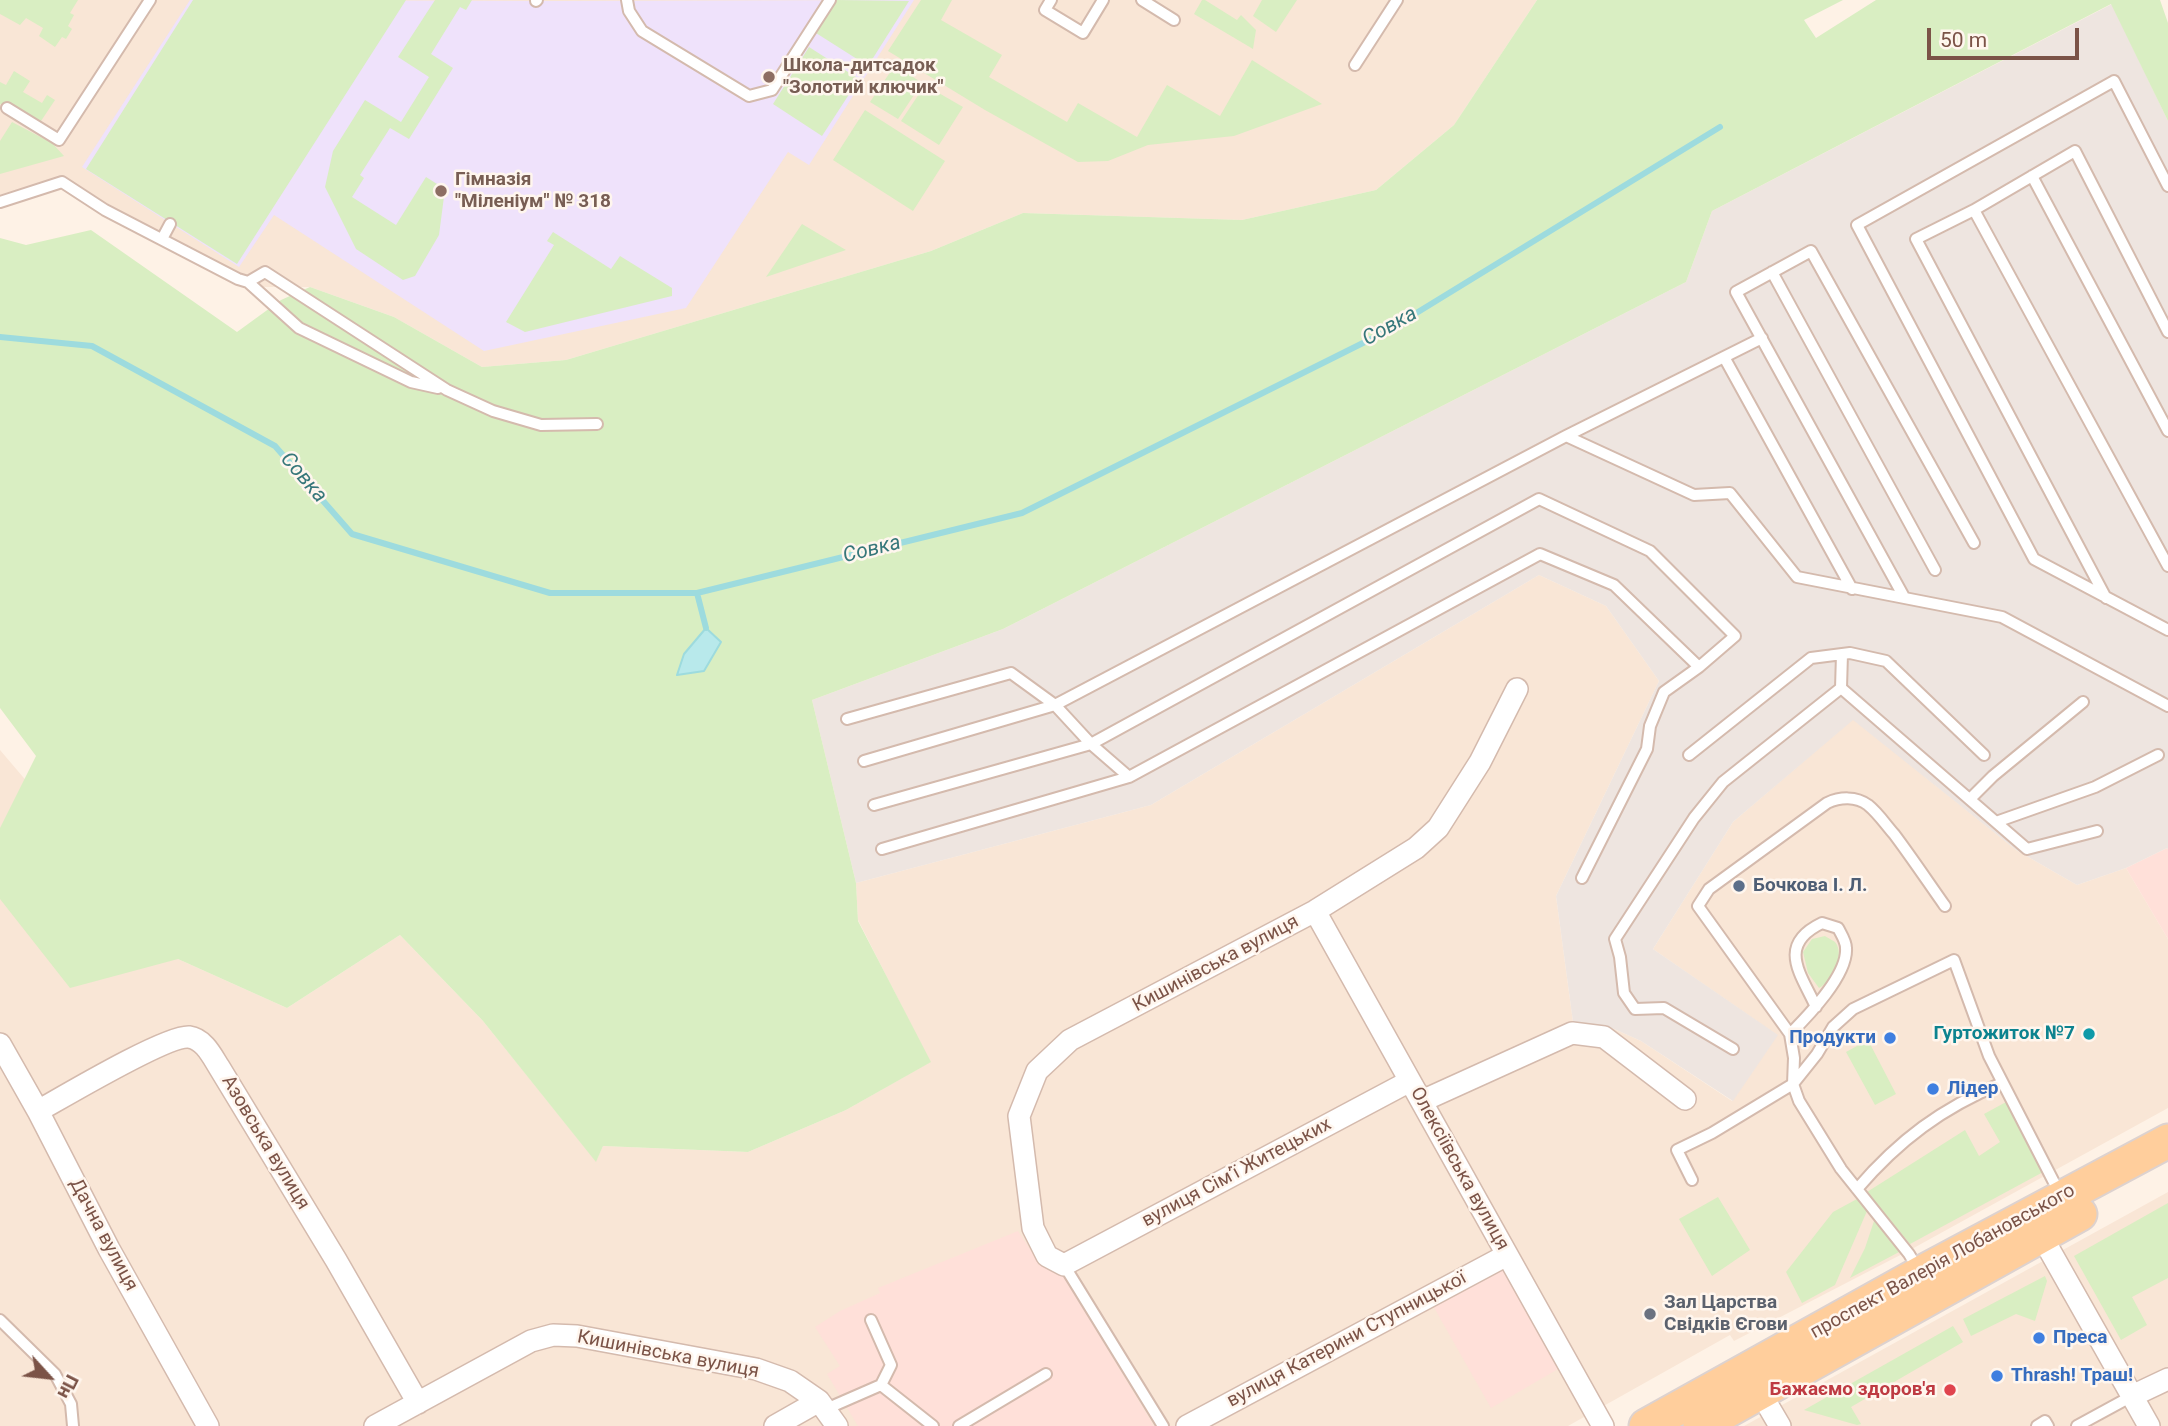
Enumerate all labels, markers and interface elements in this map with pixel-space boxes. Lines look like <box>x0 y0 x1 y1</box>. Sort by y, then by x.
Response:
scale bar <box>1930 14 2082 58</box>
text: 50 m <box>1940 28 1987 52</box>
place label: Школа-дитсадок "Золотий ключик" <box>783 55 943 99</box>
marker: Школа-дитсадок "Золотий ключик" <box>761 69 777 85</box>
place label: Гімназія "Міленіум" № 318 <box>455 169 611 213</box>
marker: Гімназія "Міленіум" № 318 <box>433 183 449 199</box>
water label: Совка <box>1358 302 1422 352</box>
water label: Совка <box>274 448 332 508</box>
water label: Совка <box>841 531 903 569</box>
place label: Бочкова І. Л. <box>1753 875 1867 897</box>
marker: Бочкова І. Л. <box>1731 878 1747 894</box>
street label: Кишинівська вулиця <box>1129 911 1303 1017</box>
place label: Гуртожиток №7 <box>1933 1023 2075 1045</box>
marker: Гуртожиток №7 <box>2081 1026 2097 1042</box>
place label: Продукти <box>1789 1027 1876 1049</box>
marker: Продукти <box>1882 1030 1898 1046</box>
street label: Азовська вулиця <box>216 1072 314 1214</box>
place label: Лідер <box>1947 1078 1998 1100</box>
marker: Лідер <box>1925 1081 1941 1097</box>
street label: Олексіївська вулиця <box>1405 1083 1513 1255</box>
street label: вулиця Сімʼї Житецьких <box>1138 1113 1336 1233</box>
street label: Дачна вулиця <box>64 1175 142 1295</box>
street label: проспект Валерія Лобановського <box>1807 1180 2079 1344</box>
street label: вулиця Катерини Ступницької <box>1223 1267 1471 1413</box>
place label: Зал Царства Свідків Єгови <box>1664 1292 1788 1336</box>
marker: Зал Царства Свідків Єгови <box>1642 1306 1658 1322</box>
street label: Кишинівська вулиця <box>575 1326 761 1384</box>
place label: Преса <box>2053 1327 2107 1349</box>
marker: Преса <box>2031 1330 2047 1346</box>
north arrow <box>14 1342 84 1412</box>
place label: Thrash! Траш! <box>2011 1365 2133 1387</box>
marker: Thrash! Траш! <box>1989 1368 2005 1384</box>
text: Пн <box>52 1371 84 1403</box>
place label: Бажаємо здоров'я <box>1770 1379 1936 1401</box>
marker: Бажаємо здоров'я <box>1942 1382 1958 1398</box>

